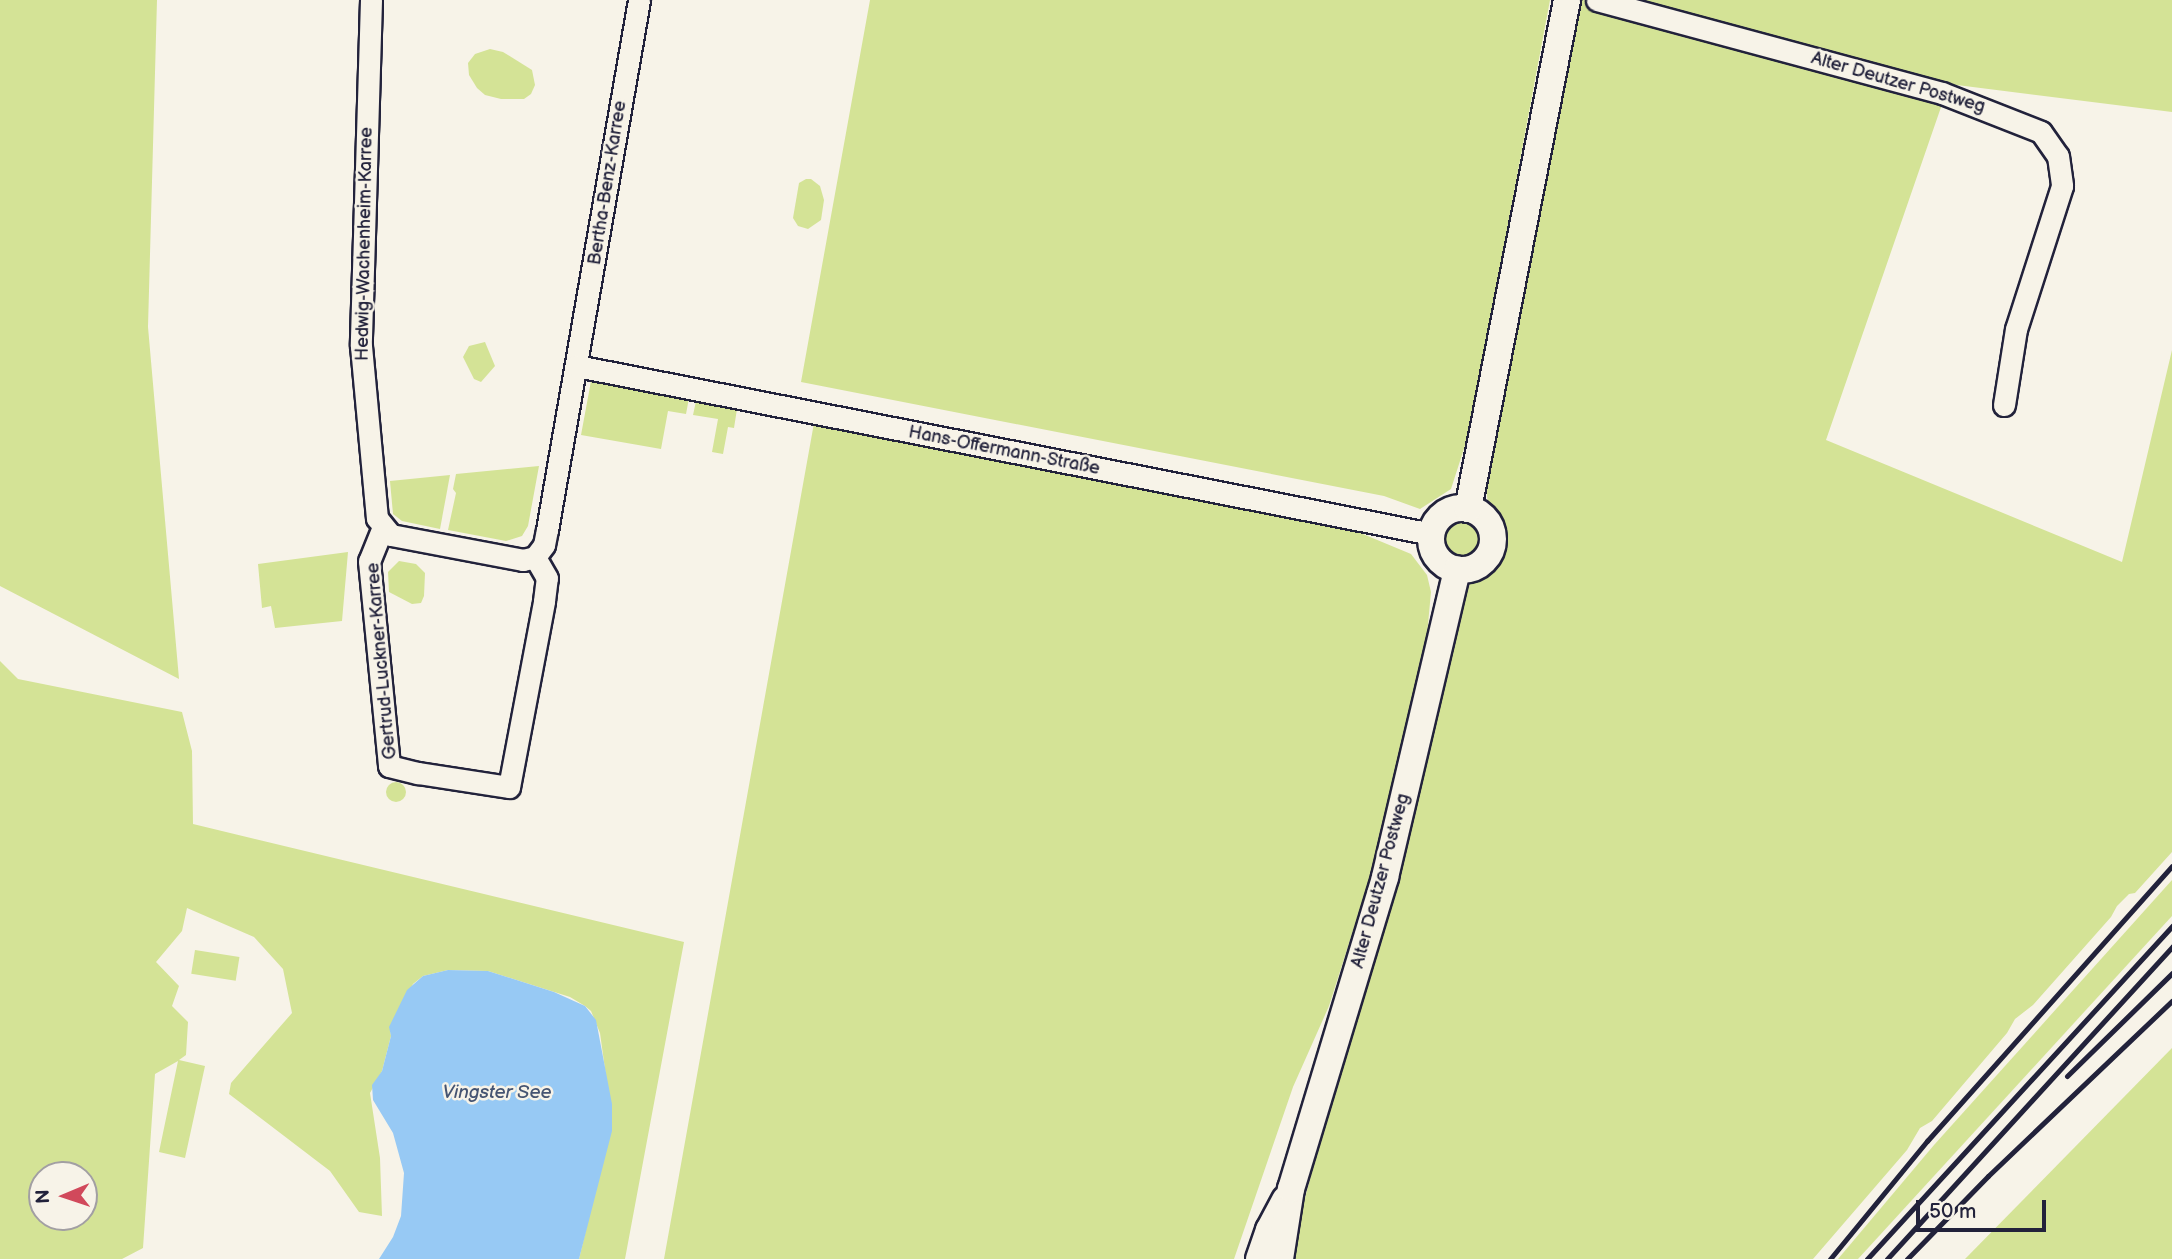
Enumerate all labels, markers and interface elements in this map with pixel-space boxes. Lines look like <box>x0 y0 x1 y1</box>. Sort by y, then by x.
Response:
street label: Alter Deutzer Postweg <box>1809 48 1987 118</box>
street label: Bertha-Benz-Karree <box>584 99 632 267</box>
street label: Hedwig-Wachenheim-Karree <box>352 127 378 361</box>
street label: Hans-Offermann-Straße <box>907 422 1101 480</box>
street label: Gertrud-Luckner-Karree <box>363 562 401 760</box>
street label: Alter Deutzer Postweg <box>1347 791 1415 971</box>
water label: Vingster See <box>442 1082 552 1104</box>
north arrow <box>28 1161 98 1231</box>
scale bar <box>1920 1186 2050 1230</box>
text: N <box>32 1189 55 1204</box>
text: 50 m <box>1929 1199 1976 1224</box>

